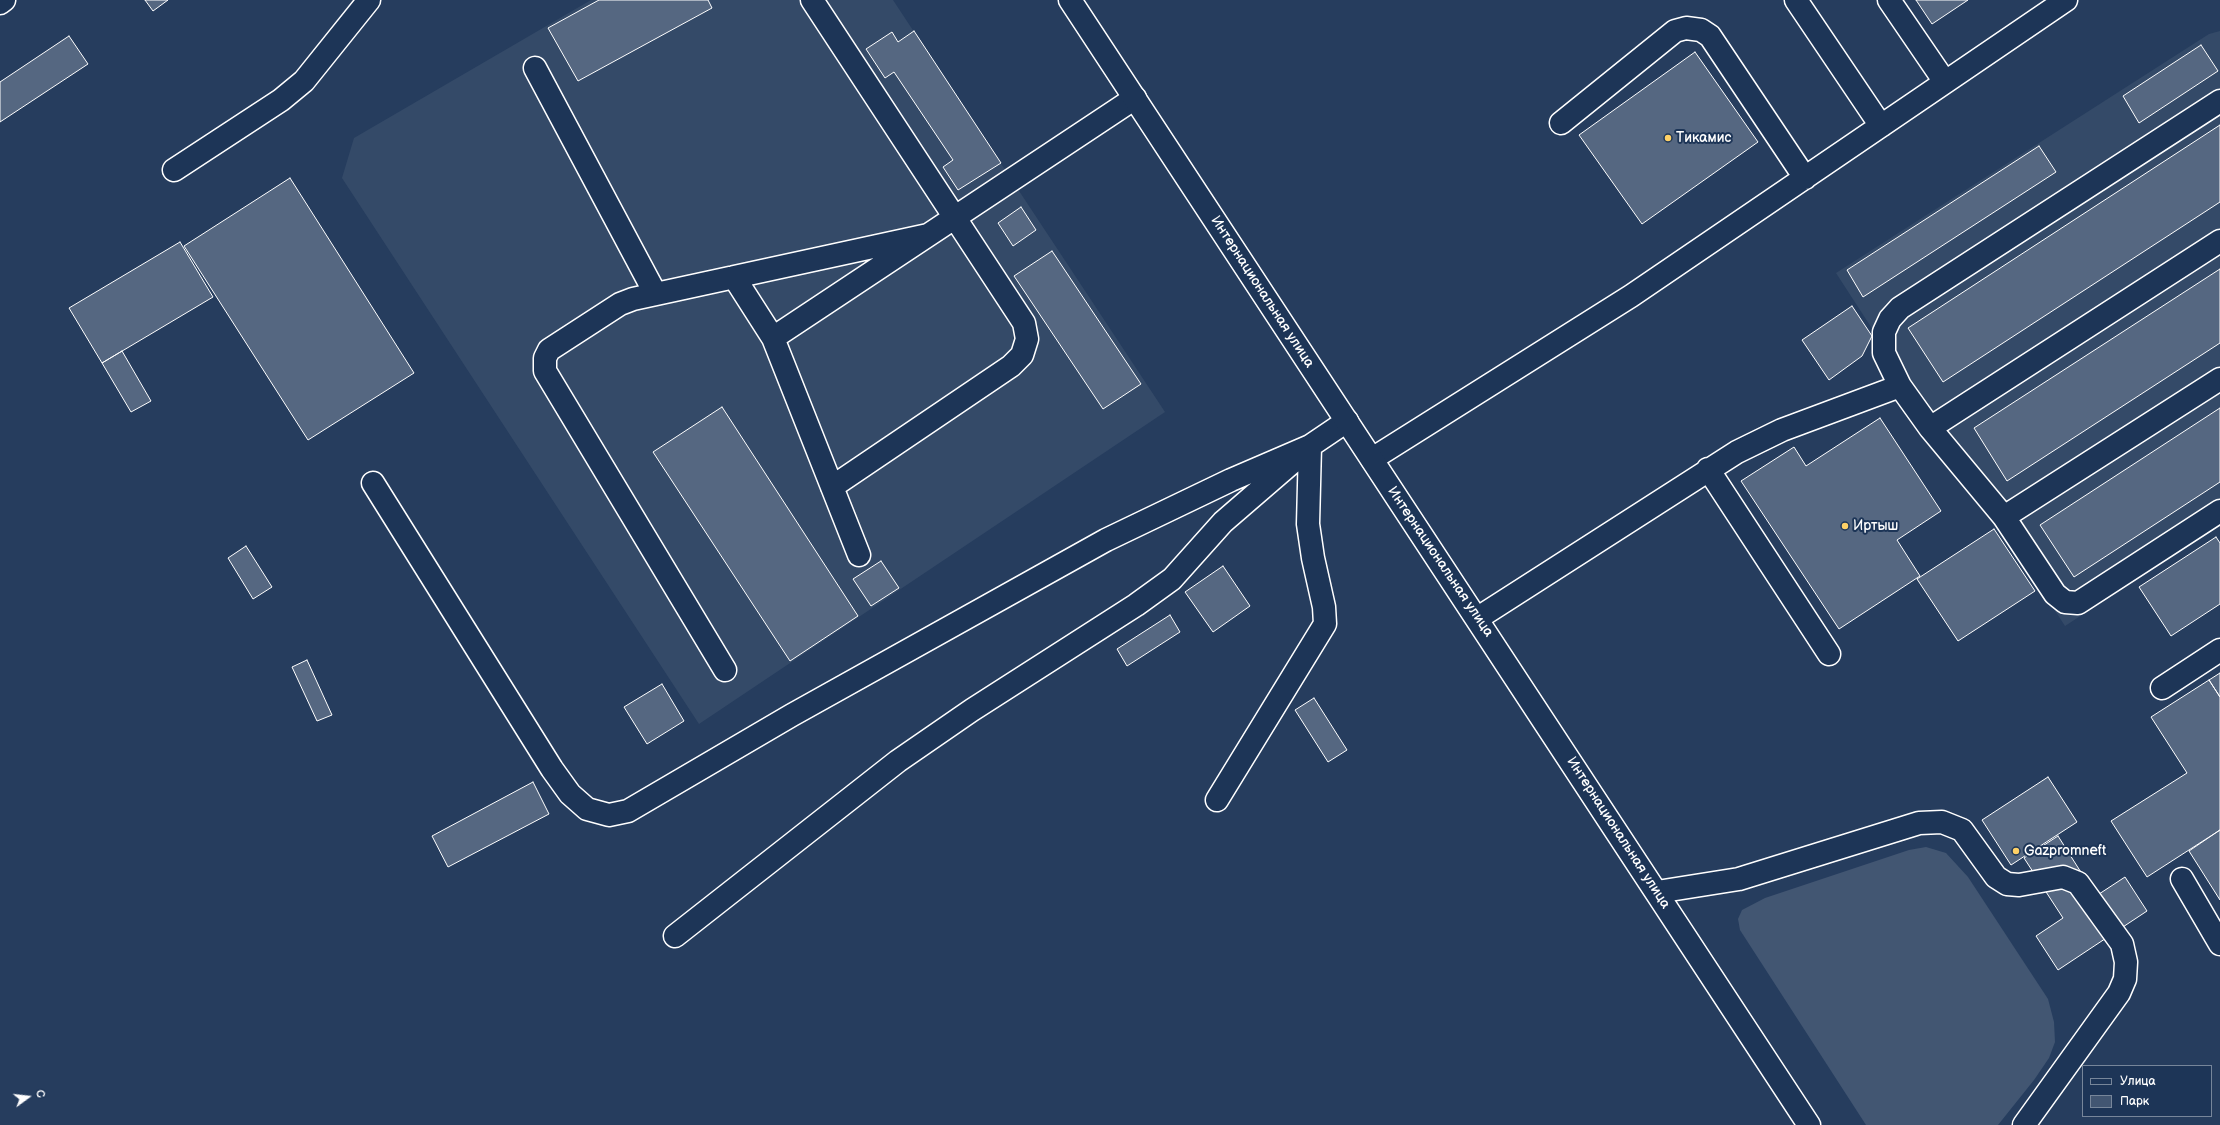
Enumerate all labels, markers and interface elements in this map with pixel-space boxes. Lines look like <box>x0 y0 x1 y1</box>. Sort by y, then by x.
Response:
place label: Тикамис <box>1676 130 1731 146</box>
marker: Тикамис <box>1663 133 1673 143</box>
street label: Интернациональная улица <box>1207 213 1317 371</box>
street label: Интернациональная улица <box>1383 484 1497 640</box>
place label: Иртыш <box>1853 518 1898 534</box>
marker: Иртыш <box>1840 521 1850 531</box>
street label: Интернациональная улица <box>1563 754 1673 912</box>
place label: Gazpromneft <box>2024 843 2106 859</box>
marker: Gazpromneft <box>2011 846 2021 856</box>
legend <box>2082 1065 2212 1117</box>
text: Улица <box>2120 1074 2156 1089</box>
north arrow <box>8 1077 48 1117</box>
text: С <box>33 1088 47 1099</box>
text: Парк <box>2120 1094 2149 1109</box>

